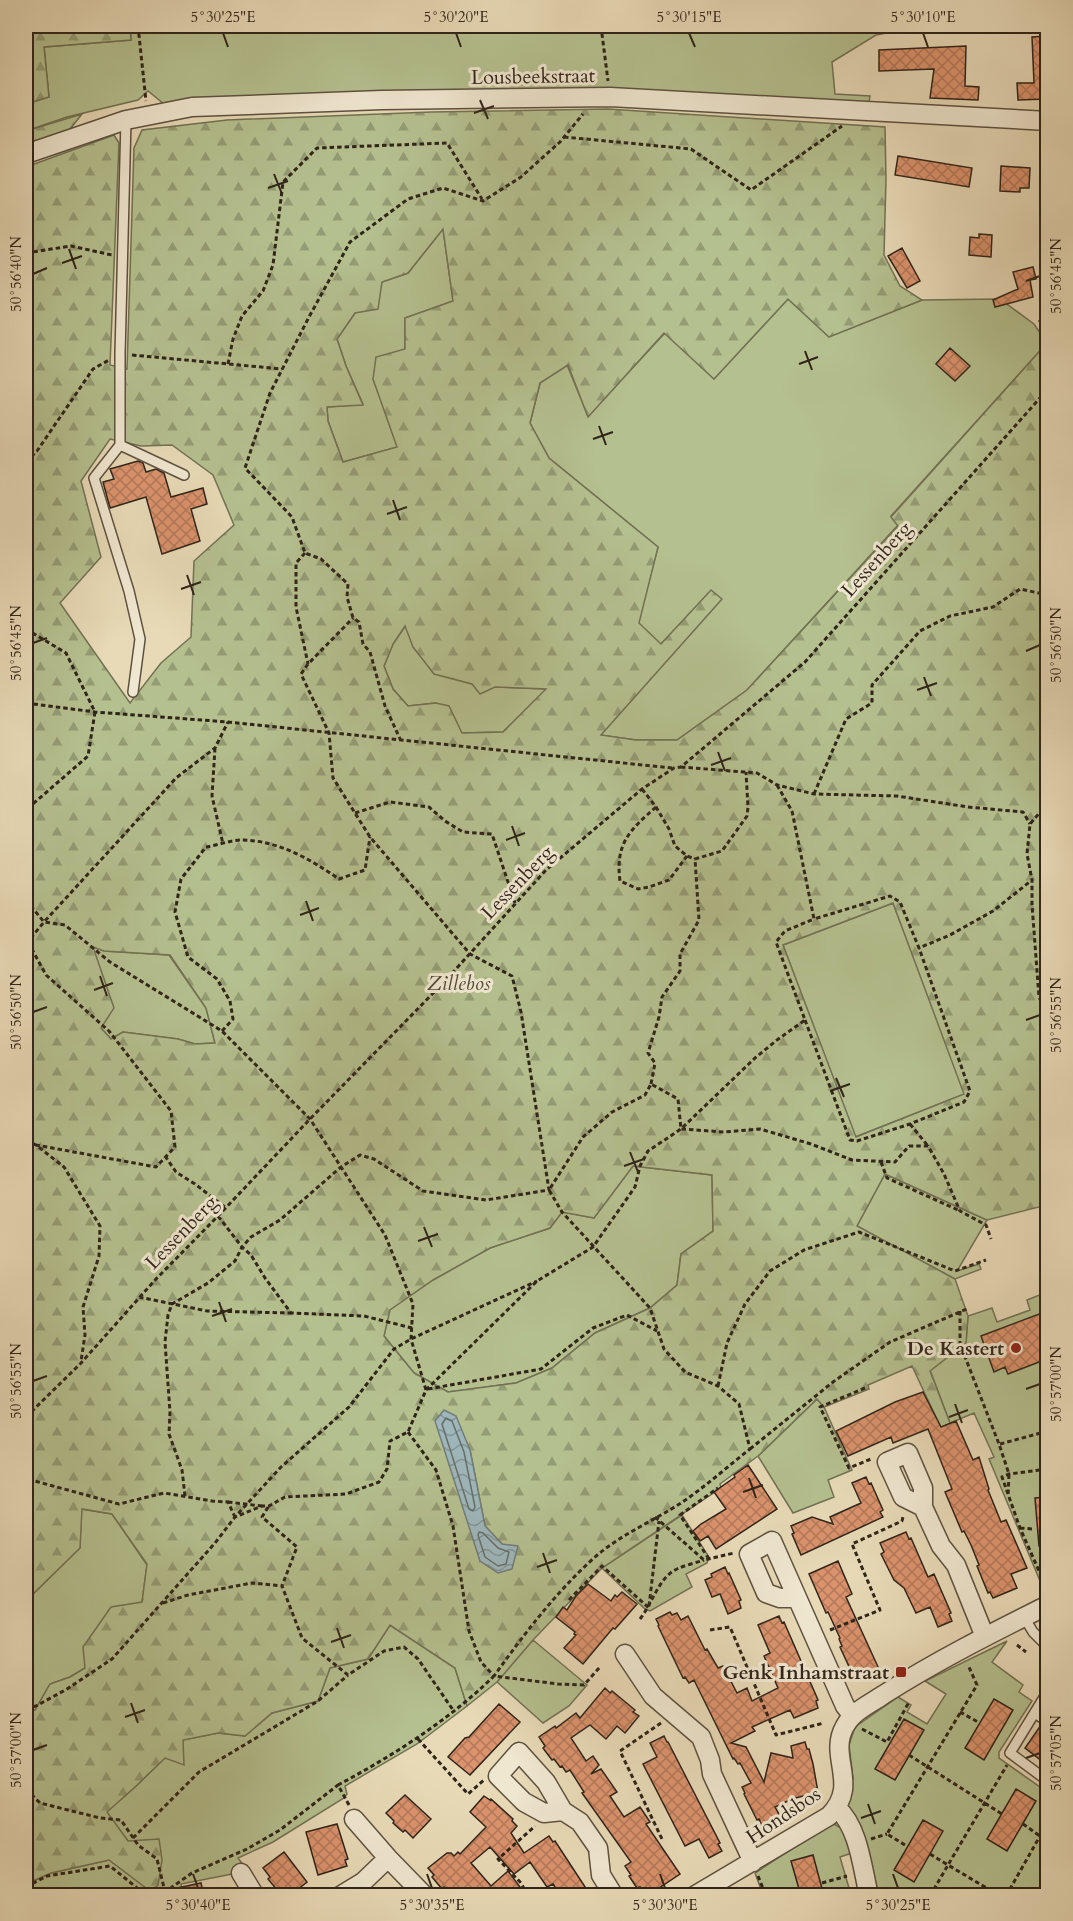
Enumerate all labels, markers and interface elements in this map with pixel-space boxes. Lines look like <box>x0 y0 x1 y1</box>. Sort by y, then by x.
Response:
text: 5°30'25"E <box>191 7 255 27</box>
text: 5°30'20"E <box>424 7 488 27</box>
text: 5°30'15"E <box>657 7 721 27</box>
text: 5°30'10"E <box>891 7 955 27</box>
street label: Lousbeekstraat <box>471 62 596 91</box>
text: 50°56'40"N <box>6 236 26 312</box>
text: 50°56'45"N <box>1046 238 1066 314</box>
street label: Lessenberg <box>835 515 918 603</box>
text: 50°56'45"N <box>6 605 26 681</box>
text: 50°56'50"N <box>1046 607 1066 683</box>
street label: Lessenberg <box>475 839 560 925</box>
park label: Zillebos <box>427 970 491 997</box>
text: 50°56'50"N <box>6 974 26 1050</box>
text: 50°56'55"N <box>1046 977 1066 1053</box>
street label: Lessenberg <box>139 1189 224 1275</box>
place label: De Kastert <box>907 1335 1004 1362</box>
marker: De Kastert <box>1009 1341 1023 1355</box>
text: 50°56'55"N <box>6 1343 26 1419</box>
text: 50°57'00"N <box>1046 1346 1066 1422</box>
place label: Genk Inhamstraat <box>723 1659 889 1686</box>
marker: Genk Inhamstraat <box>894 1665 908 1679</box>
text: 50°57'00"N <box>6 1712 26 1788</box>
text: 50°57'05"N <box>1046 1715 1066 1791</box>
street label: Hondsbos <box>741 1781 826 1850</box>
text: 5°30'40"E <box>166 1895 230 1915</box>
text: 5°30'35"E <box>400 1895 464 1915</box>
text: 5°30'30"E <box>633 1895 697 1915</box>
text: 5°30'25"E <box>866 1895 930 1915</box>

